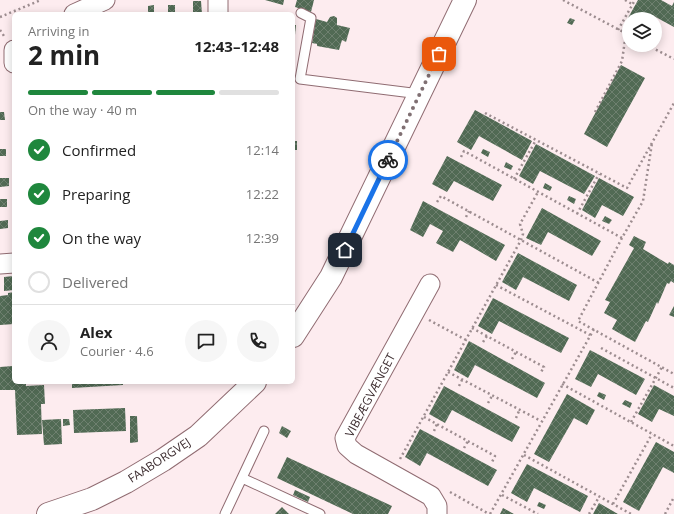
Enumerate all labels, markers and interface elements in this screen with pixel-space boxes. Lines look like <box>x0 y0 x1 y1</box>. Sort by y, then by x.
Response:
map controls <box>622 12 662 52</box>
button: layers <box>622 12 662 52</box>
text: Arriving in <box>28 22 90 40</box>
text: 12:43–12:48 <box>194 36 279 56</box>
text: 2 min <box>28 37 100 73</box>
pin <box>422 37 456 71</box>
icon: bag <box>428 43 450 65</box>
text: On the way · 40 m <box>28 101 137 119</box>
icon: check <box>28 139 50 161</box>
text: Confirmed <box>62 140 136 160</box>
courier <box>368 140 408 180</box>
text: 12:14 <box>246 141 279 159</box>
icon: bike <box>377 149 399 171</box>
icon: check <box>28 183 50 205</box>
text: Preparing <box>62 184 130 204</box>
text: 12:22 <box>246 185 279 203</box>
icon: check <box>28 227 50 249</box>
text: On the way <box>62 228 141 248</box>
text: 12:39 <box>246 229 279 247</box>
pin <box>328 233 362 267</box>
icon: home <box>334 239 356 261</box>
text: Delivered <box>62 272 129 292</box>
button: person <box>28 320 70 362</box>
button: chat <box>185 320 227 362</box>
button: phone <box>237 320 279 362</box>
text: Alex <box>80 322 112 342</box>
text: Courier · 4.6 <box>80 342 154 360</box>
street label: VIBEÆGVÆNGET <box>341 350 399 440</box>
street label: FAABORGVEJ <box>124 433 194 487</box>

